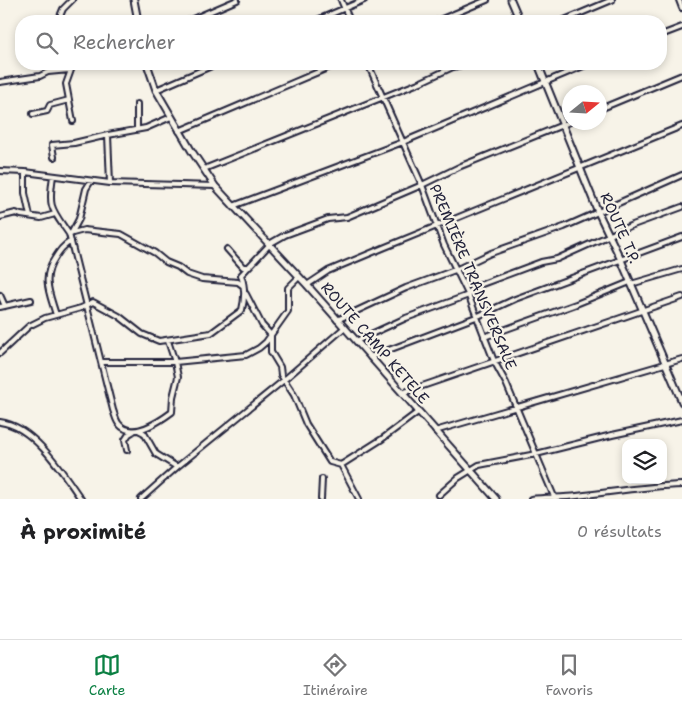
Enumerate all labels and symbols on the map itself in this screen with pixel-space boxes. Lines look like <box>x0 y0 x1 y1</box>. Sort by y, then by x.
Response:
north arrow <box>562 85 607 130</box>
street label: PREMIÈRE TRANSVERSALE <box>425 181 522 373</box>
street label: ROUTE T.P. <box>596 190 645 267</box>
street label: ROUTE CAMP KETELE <box>317 278 433 408</box>

